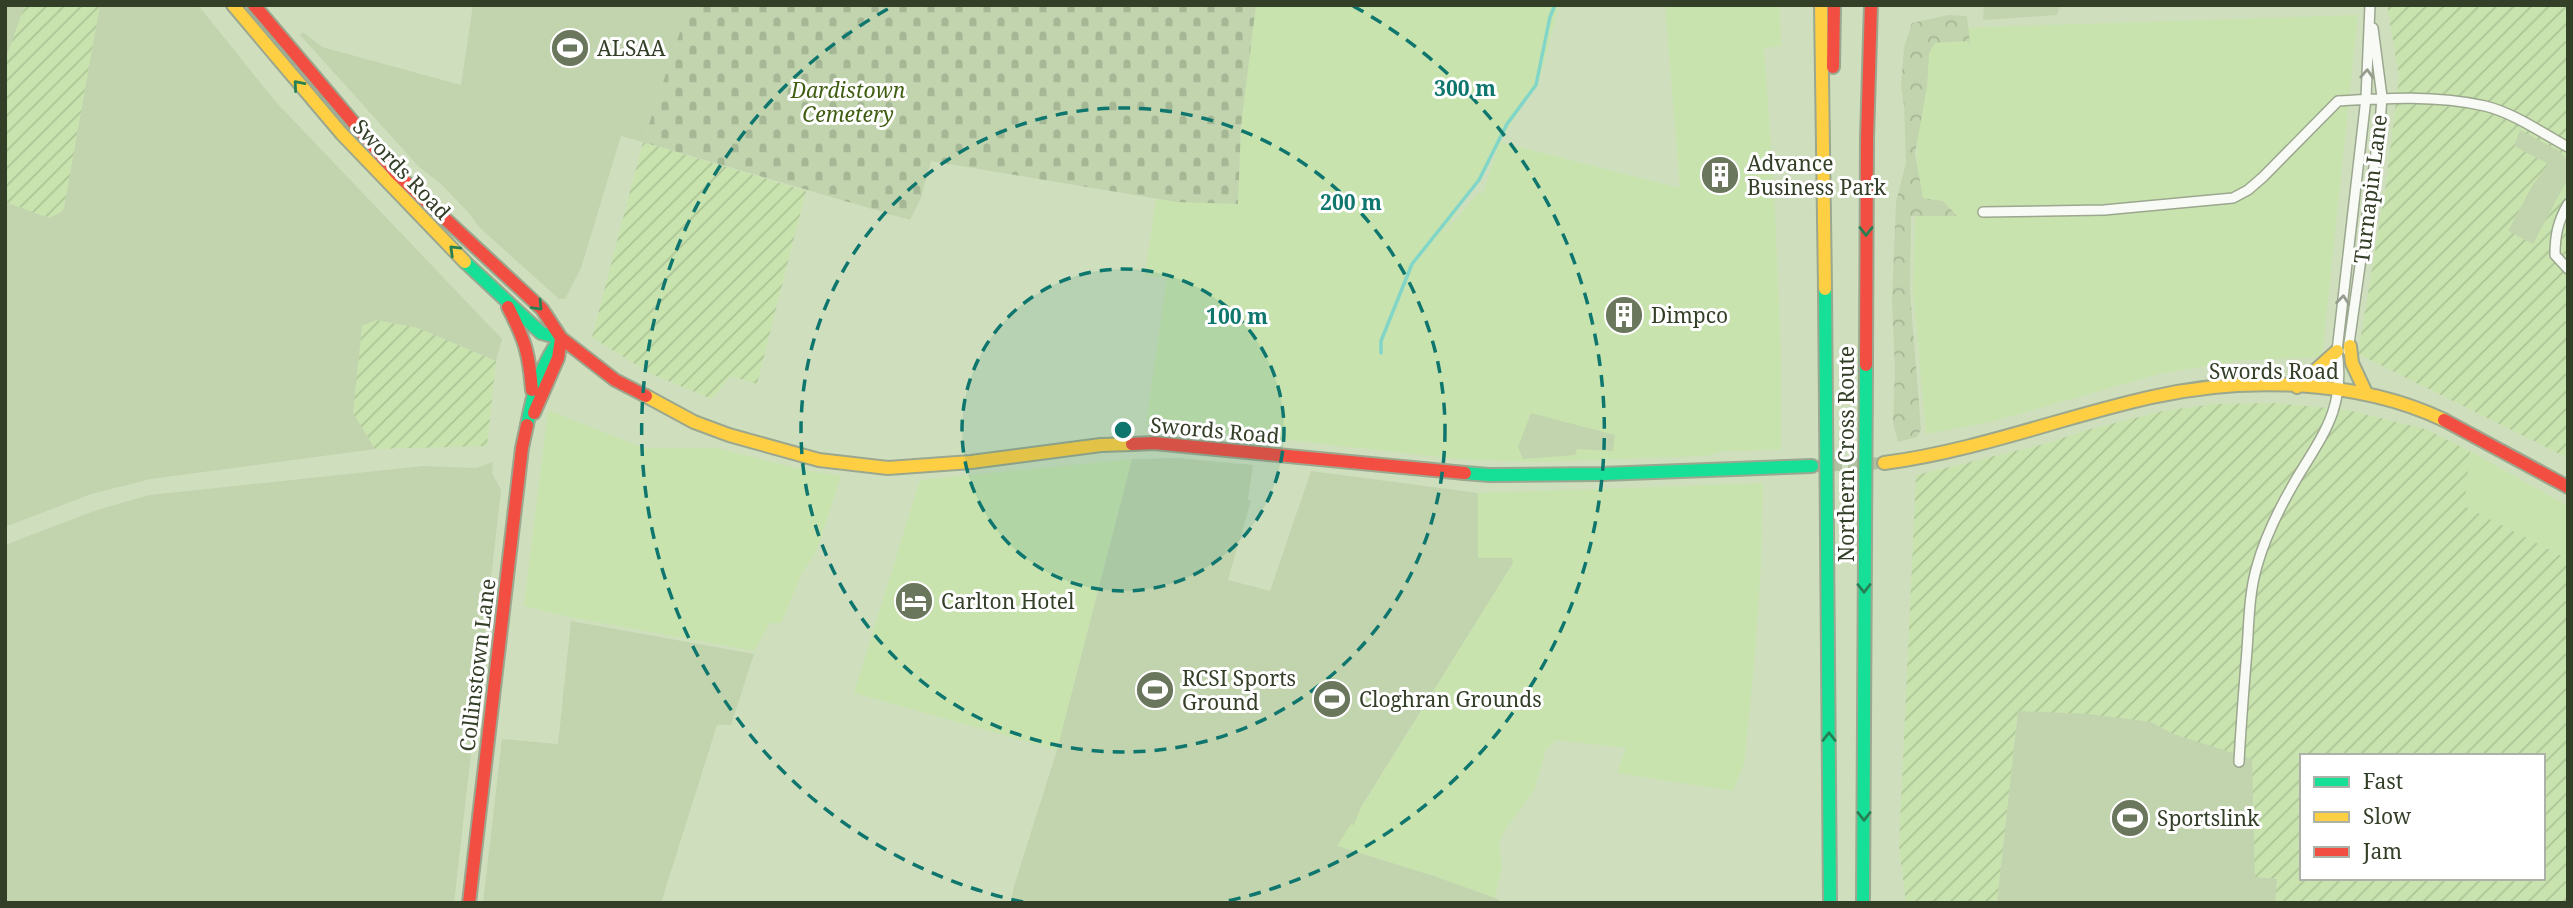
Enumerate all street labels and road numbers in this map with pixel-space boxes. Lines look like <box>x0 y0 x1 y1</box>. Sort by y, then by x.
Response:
street label: Swords Road <box>347 113 457 225</box>
street label: Turnapin Lane <box>2347 113 2393 265</box>
street label: Northern Cross Route <box>1832 346 1860 562</box>
street label: Swords Road <box>2209 357 2339 385</box>
street label: Swords Road <box>1149 410 1281 450</box>
street label: Collinstown Lane <box>452 577 502 753</box>

